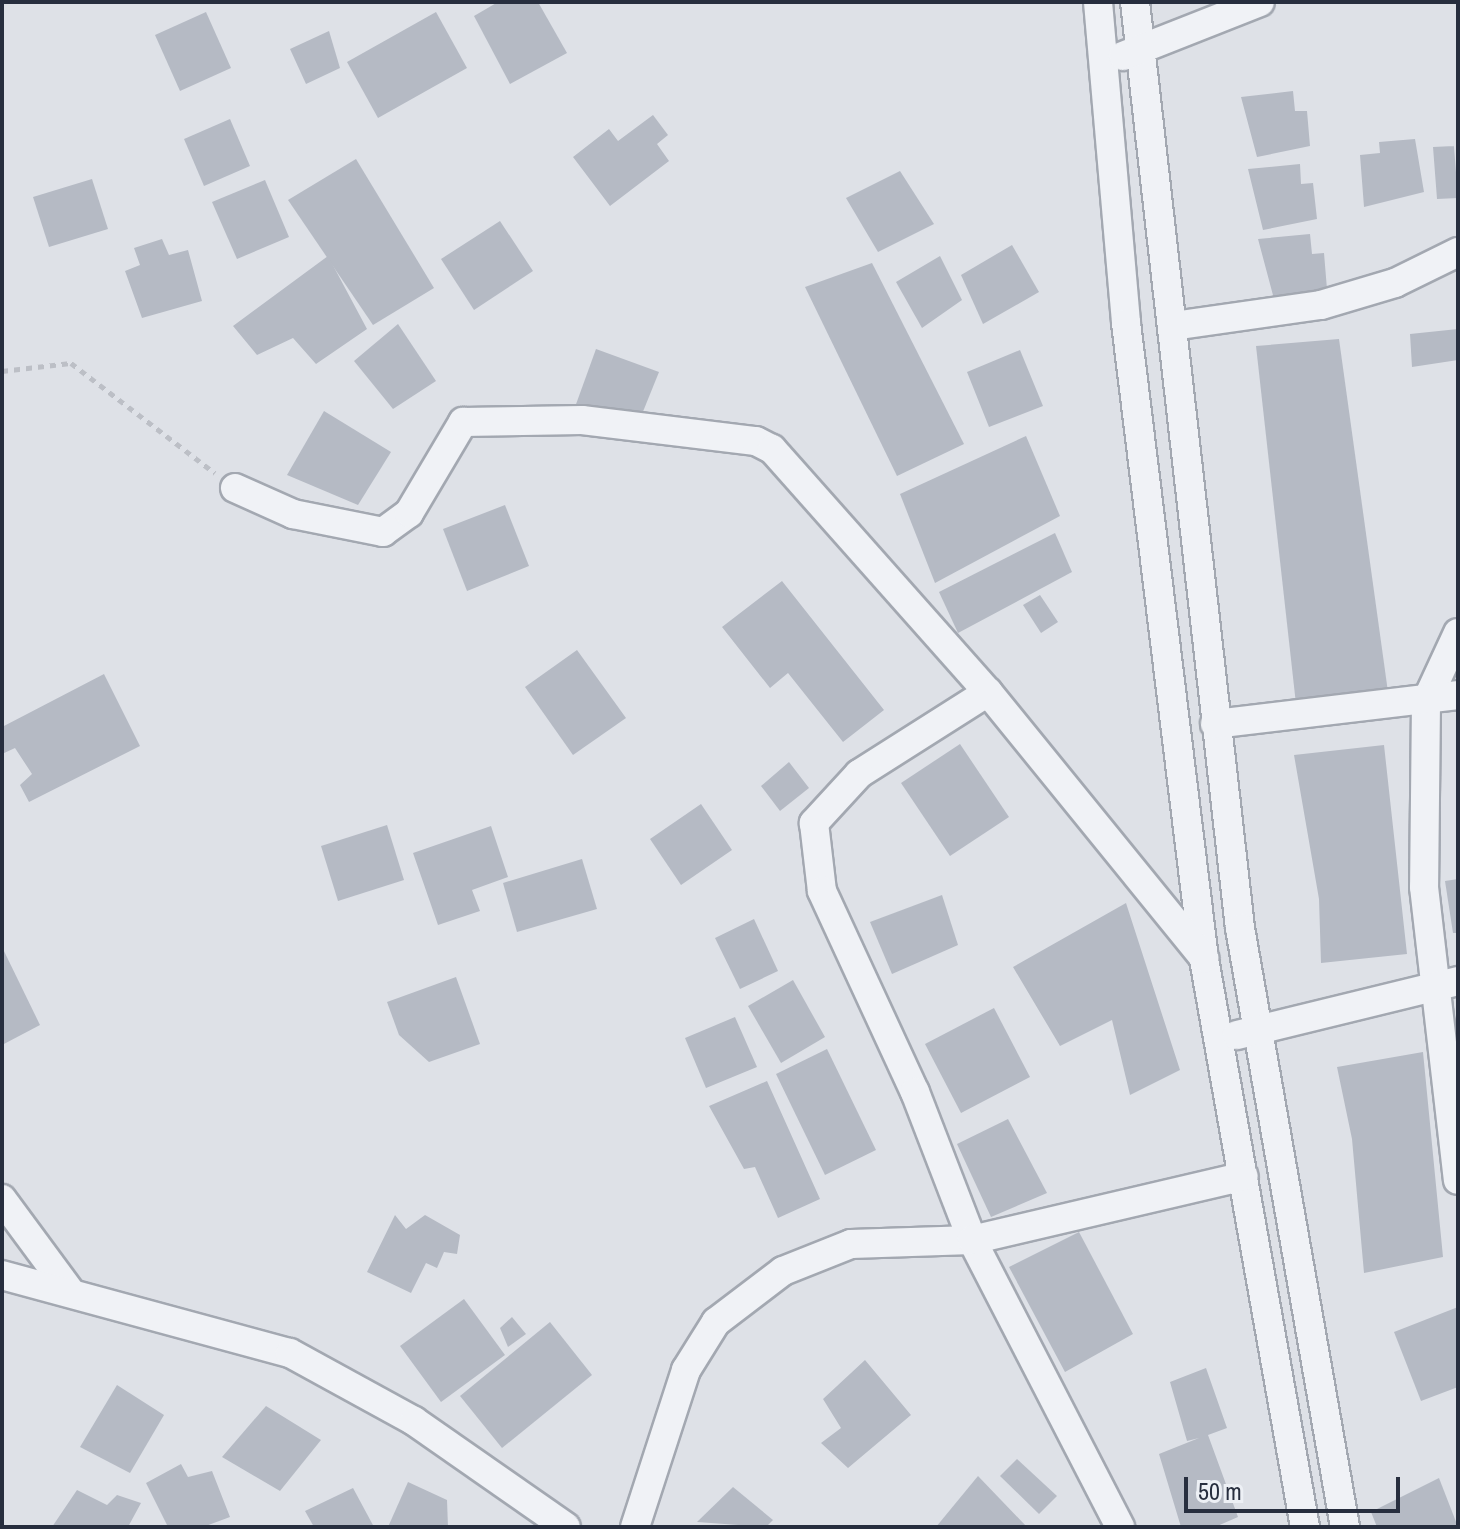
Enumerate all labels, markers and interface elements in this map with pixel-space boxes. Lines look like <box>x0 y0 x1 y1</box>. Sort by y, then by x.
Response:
scale bar <box>1188 1461 1404 1511</box>
text: 50 m <box>1198 1475 1242 1507</box>

